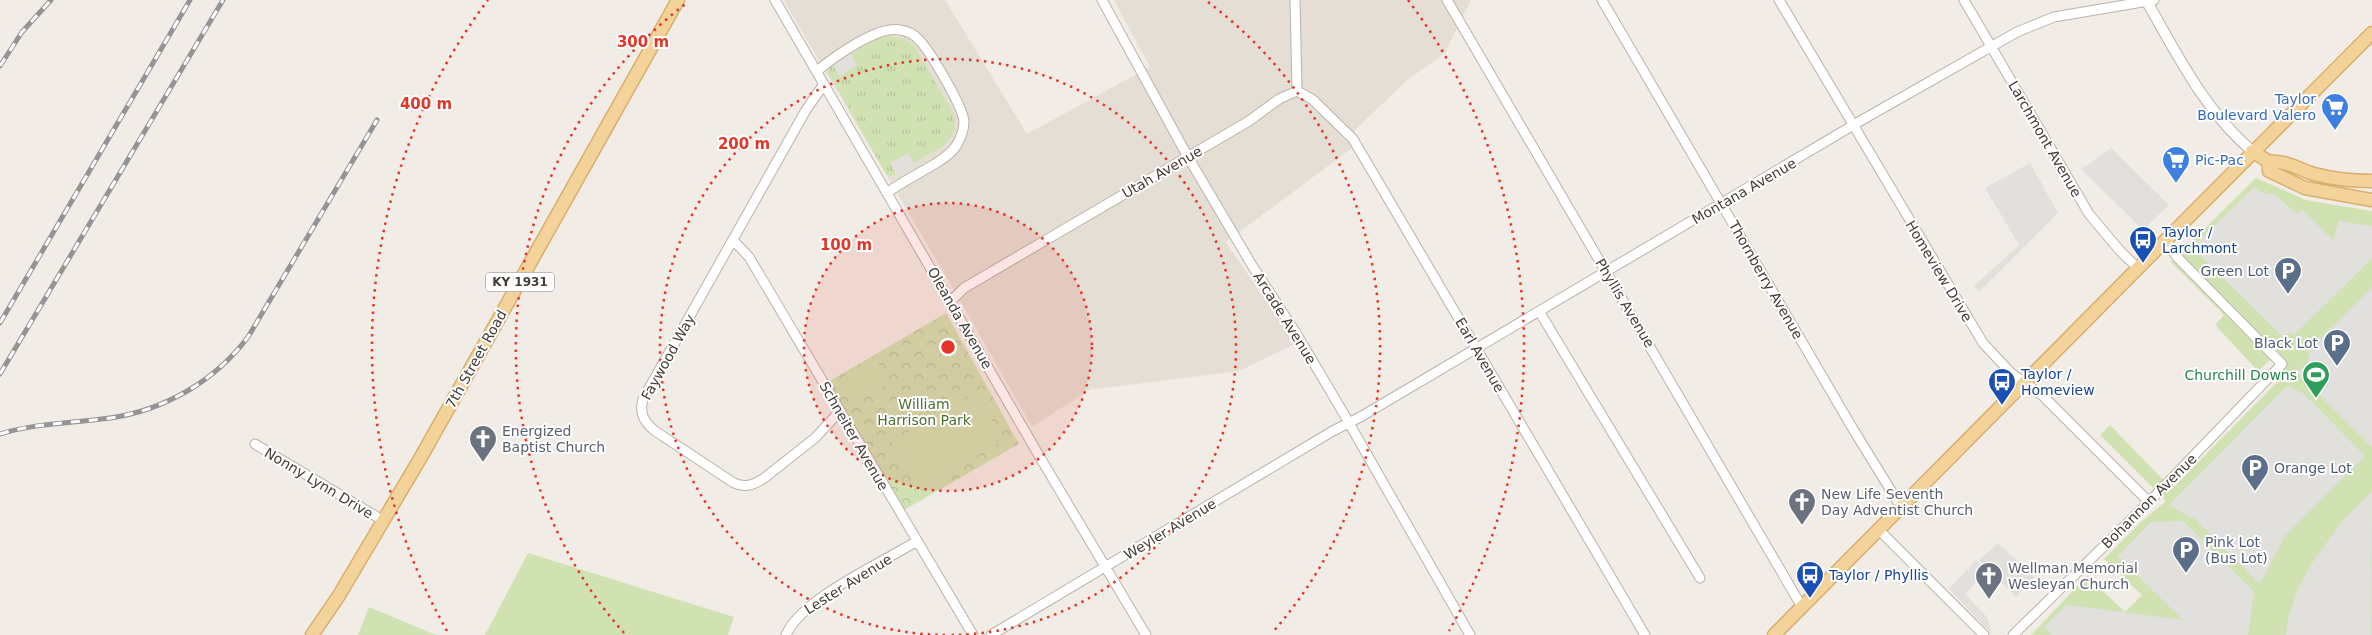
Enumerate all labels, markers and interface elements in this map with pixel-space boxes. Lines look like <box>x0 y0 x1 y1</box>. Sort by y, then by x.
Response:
text: 300 m <box>617 33 669 51</box>
street label: Larchmont Avenue <box>2005 78 2085 200</box>
place label: Taylor Boulevard Valero <box>2197 91 2316 123</box>
supermarket icon: Taylor Boulevard Valero <box>2320 92 2350 131</box>
text: 400 m <box>400 95 452 113</box>
text: 200 m <box>718 135 770 153</box>
street label: Utah Avenue <box>1119 143 1205 201</box>
supermarket icon: Pic-Pac <box>2161 145 2191 184</box>
place label: Pic-Pac <box>2195 152 2244 168</box>
street label: Montana Avenue <box>1689 155 1799 227</box>
street label: Thornberry Avenue <box>1725 217 1806 342</box>
street label: Homeview Drive <box>1902 217 1976 325</box>
place label: Taylor / Larchmont <box>2161 224 2237 256</box>
bus stop icon: Taylor / Larchmont <box>2128 225 2158 264</box>
text: 100 m <box>820 236 872 254</box>
street label: Phyllis Avenue <box>1592 256 1658 350</box>
parking icon: Green Lot <box>2273 256 2303 295</box>
place label: Green Lot <box>2201 263 2269 279</box>
street label: Oleanda Avenue <box>924 264 996 372</box>
street label: Arcade Avenue <box>1250 269 1320 367</box>
road number: KY 1931 <box>486 272 554 292</box>
street label: 7th Street Road <box>442 307 510 411</box>
street label: Faywood Way <box>638 311 698 403</box>
street label: Earl Avenue <box>1452 315 1508 395</box>
parking icon: Black Lot <box>2322 328 2352 367</box>
place label: Black Lot <box>2254 335 2319 351</box>
centre of rings <box>939 338 957 356</box>
sports icon: Churchill Downs <box>2301 360 2331 399</box>
place label: Taylor / Homeview <box>2020 366 2095 398</box>
bus stop icon: Taylor / Homeview <box>1987 367 2017 406</box>
place label: Churchill Downs <box>2184 367 2297 383</box>
street label: Schneiter Avenue <box>816 379 892 493</box>
park label: William Harrison Park <box>877 396 972 428</box>
place label: Energized Baptist Church <box>502 423 605 455</box>
church icon: Energized Baptist Church <box>468 424 498 463</box>
street label: Nonny Lynn Drive <box>262 444 376 522</box>
street label: Bohannon Avenue <box>2098 450 2200 552</box>
parking icon: Orange Lot <box>2240 453 2270 492</box>
place label: Orange Lot <box>2274 460 2352 476</box>
place label: New Life Seventh Day Adventist Church <box>1821 486 1973 518</box>
church icon: New Life Seventh Day Adventist Church <box>1787 487 1817 526</box>
street label: Weyler Avenue <box>1121 495 1219 563</box>
place label: Pink Lot (Bus Lot) <box>2205 534 2268 566</box>
parking icon: Pink Lot (Bus Lot) <box>2171 535 2201 574</box>
street label: Lester Avenue <box>801 551 895 617</box>
bus stop icon: Taylor / Phyllis <box>1795 560 1825 599</box>
place label: Wellman Memorial Wesleyan Church <box>2008 560 2138 592</box>
church icon: Wellman Memorial Wesleyan Church <box>1974 561 2004 600</box>
place label: Taylor / Phyllis <box>1828 567 1929 583</box>

